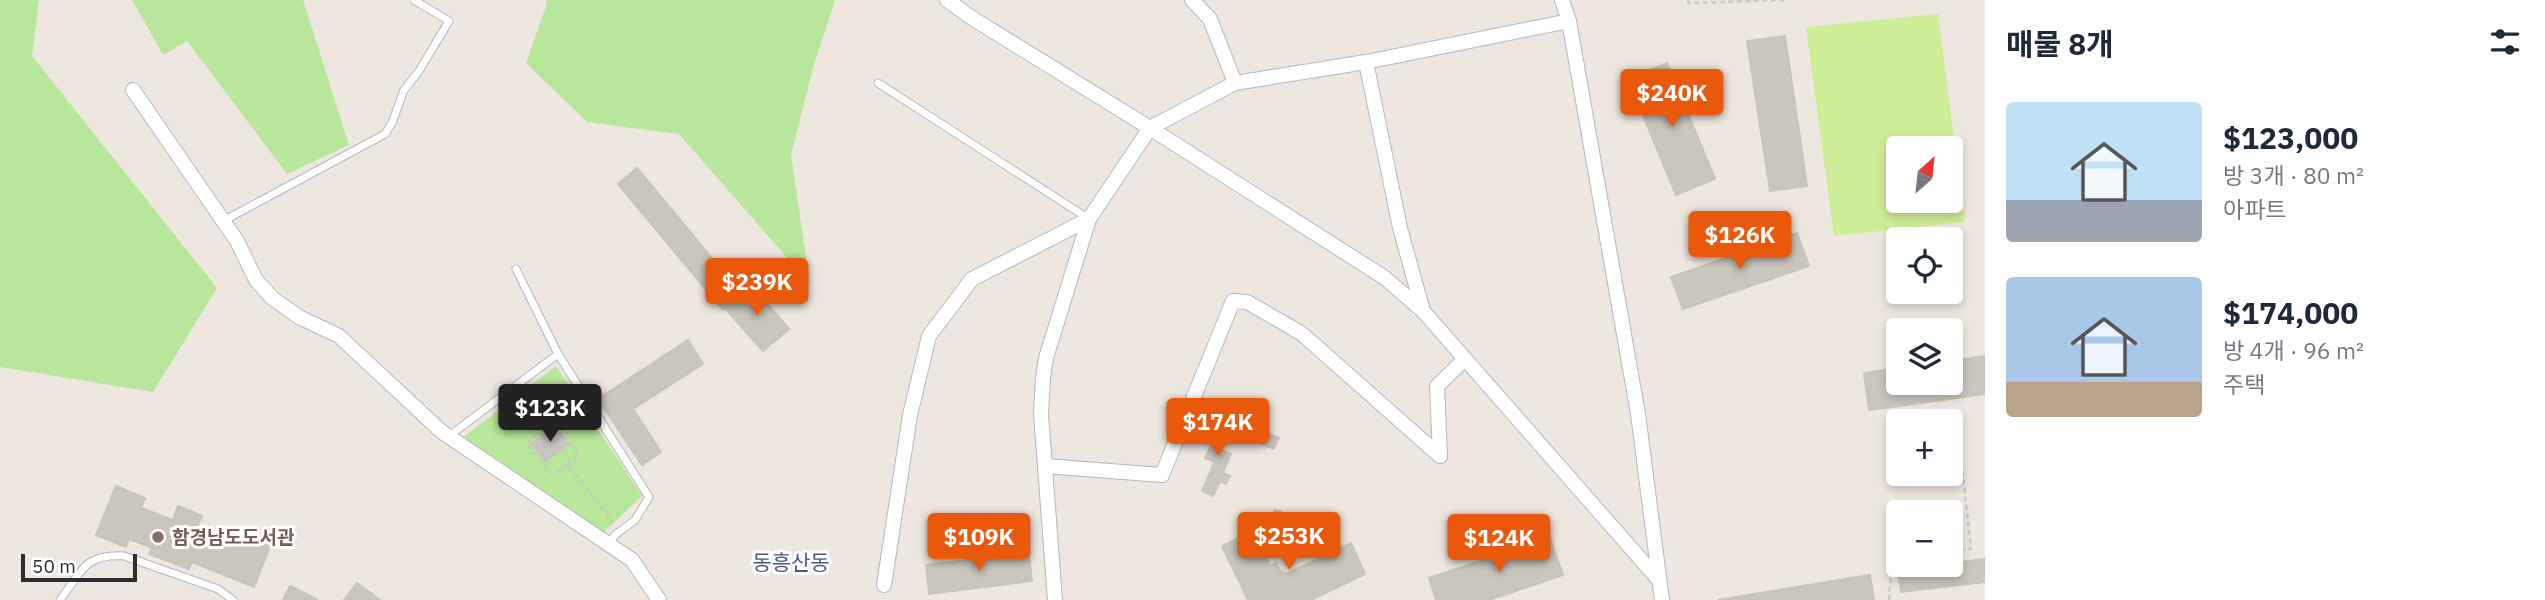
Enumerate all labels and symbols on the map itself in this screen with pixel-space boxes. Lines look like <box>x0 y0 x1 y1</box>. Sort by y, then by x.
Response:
pin: $240K <box>1623 69 1721 129</box>
north arrow <box>1886 136 1964 214</box>
pin: $126K <box>1691 212 1789 271</box>
pin: $239K <box>708 258 806 318</box>
pin: $123K <box>501 384 599 444</box>
pin: $174K <box>1169 398 1267 458</box>
pin: $253K <box>1240 512 1338 572</box>
pin: $109K <box>930 514 1028 573</box>
pin: $124K <box>1450 514 1548 574</box>
place label: 함경남도도서관 <box>172 525 295 549</box>
marker: 함경남도도서관 <box>150 529 166 545</box>
district label: 동흥산동 <box>752 548 830 576</box>
scale bar <box>21 551 136 583</box>

